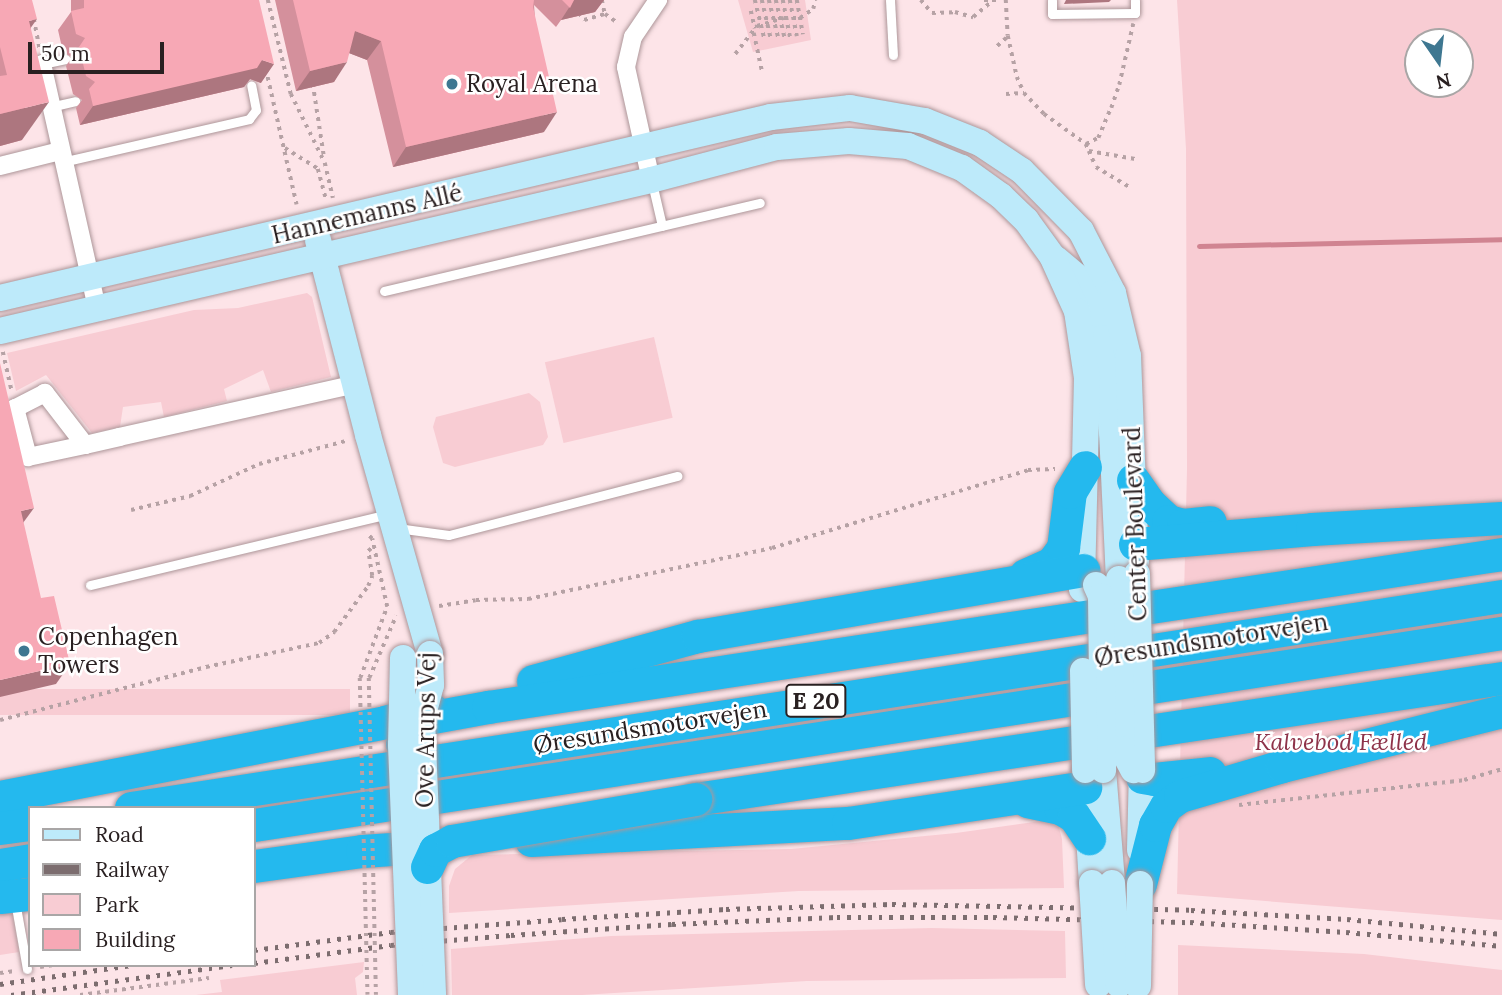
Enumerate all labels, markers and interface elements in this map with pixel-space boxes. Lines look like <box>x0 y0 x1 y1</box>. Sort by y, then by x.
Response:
scale bar <box>32 28 168 72</box>
north arrow <box>1404 28 1474 98</box>
text: 50 m <box>41 40 90 67</box>
text: N <box>1434 68 1454 95</box>
place label: Royal Arena <box>466 70 598 98</box>
marker: Royal Arena <box>444 76 460 92</box>
street label: Hannemanns Allé <box>269 178 465 250</box>
street label: Center Boulevard <box>1117 426 1153 622</box>
street label: Øresundsmotorvejen <box>1092 607 1330 673</box>
place label: Copenhagen Towers <box>38 623 178 679</box>
marker: Copenhagen Towers <box>16 643 32 659</box>
street label: Ove Arups Vej <box>410 652 442 808</box>
road number: E 20 <box>784 681 848 720</box>
street label: Øresundsmotorvejen <box>531 694 769 760</box>
park label: Kalvebod Fælled <box>1255 728 1427 756</box>
legend <box>28 806 256 967</box>
text: Road <box>95 821 144 848</box>
text: Railway <box>95 856 169 883</box>
text: Park <box>95 891 139 918</box>
text: Building <box>95 926 175 953</box>

